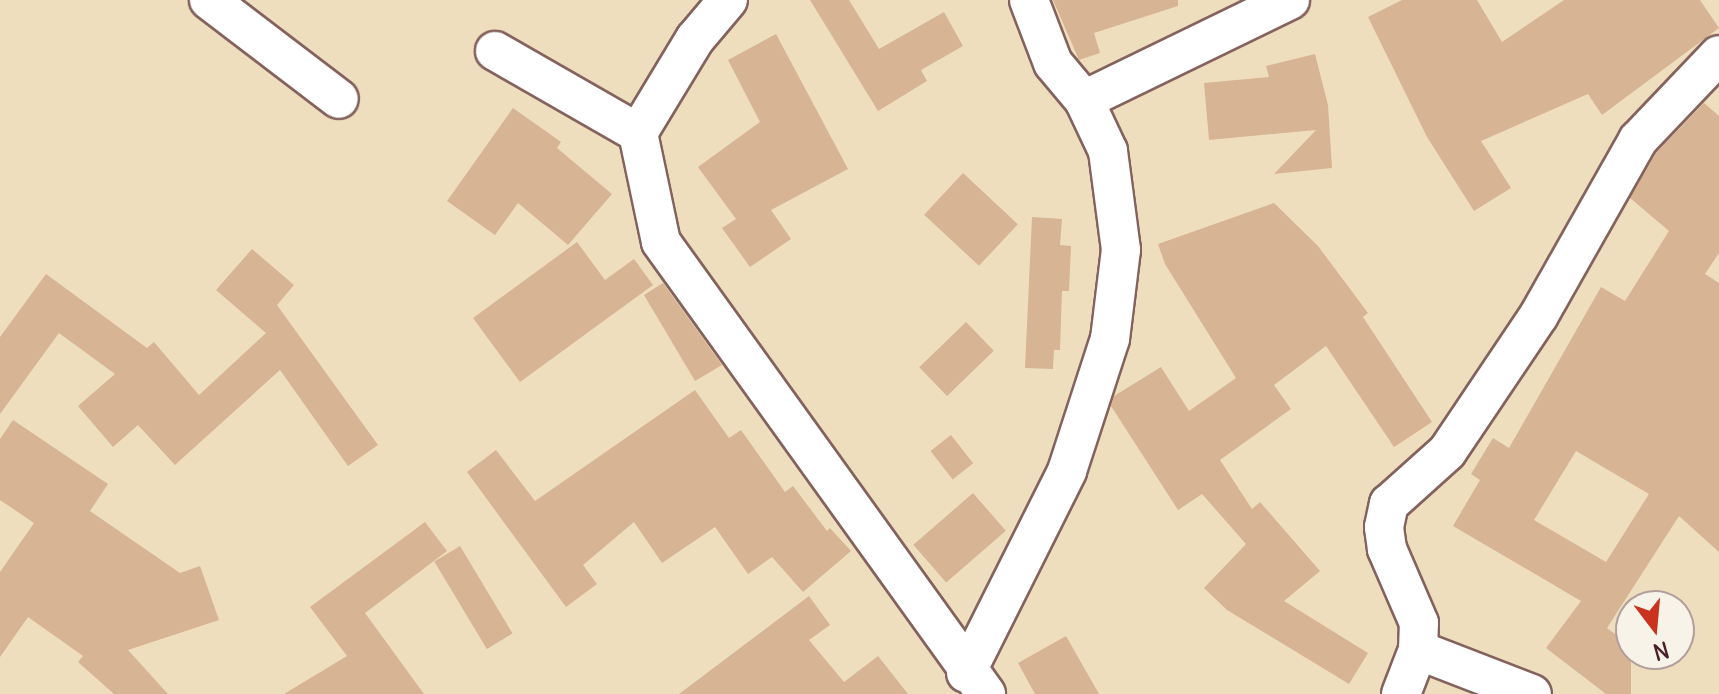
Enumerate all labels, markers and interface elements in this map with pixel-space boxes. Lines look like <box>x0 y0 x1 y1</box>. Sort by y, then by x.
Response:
north arrow <box>1615 590 1695 670</box>
text: N <box>1650 636 1672 667</box>

